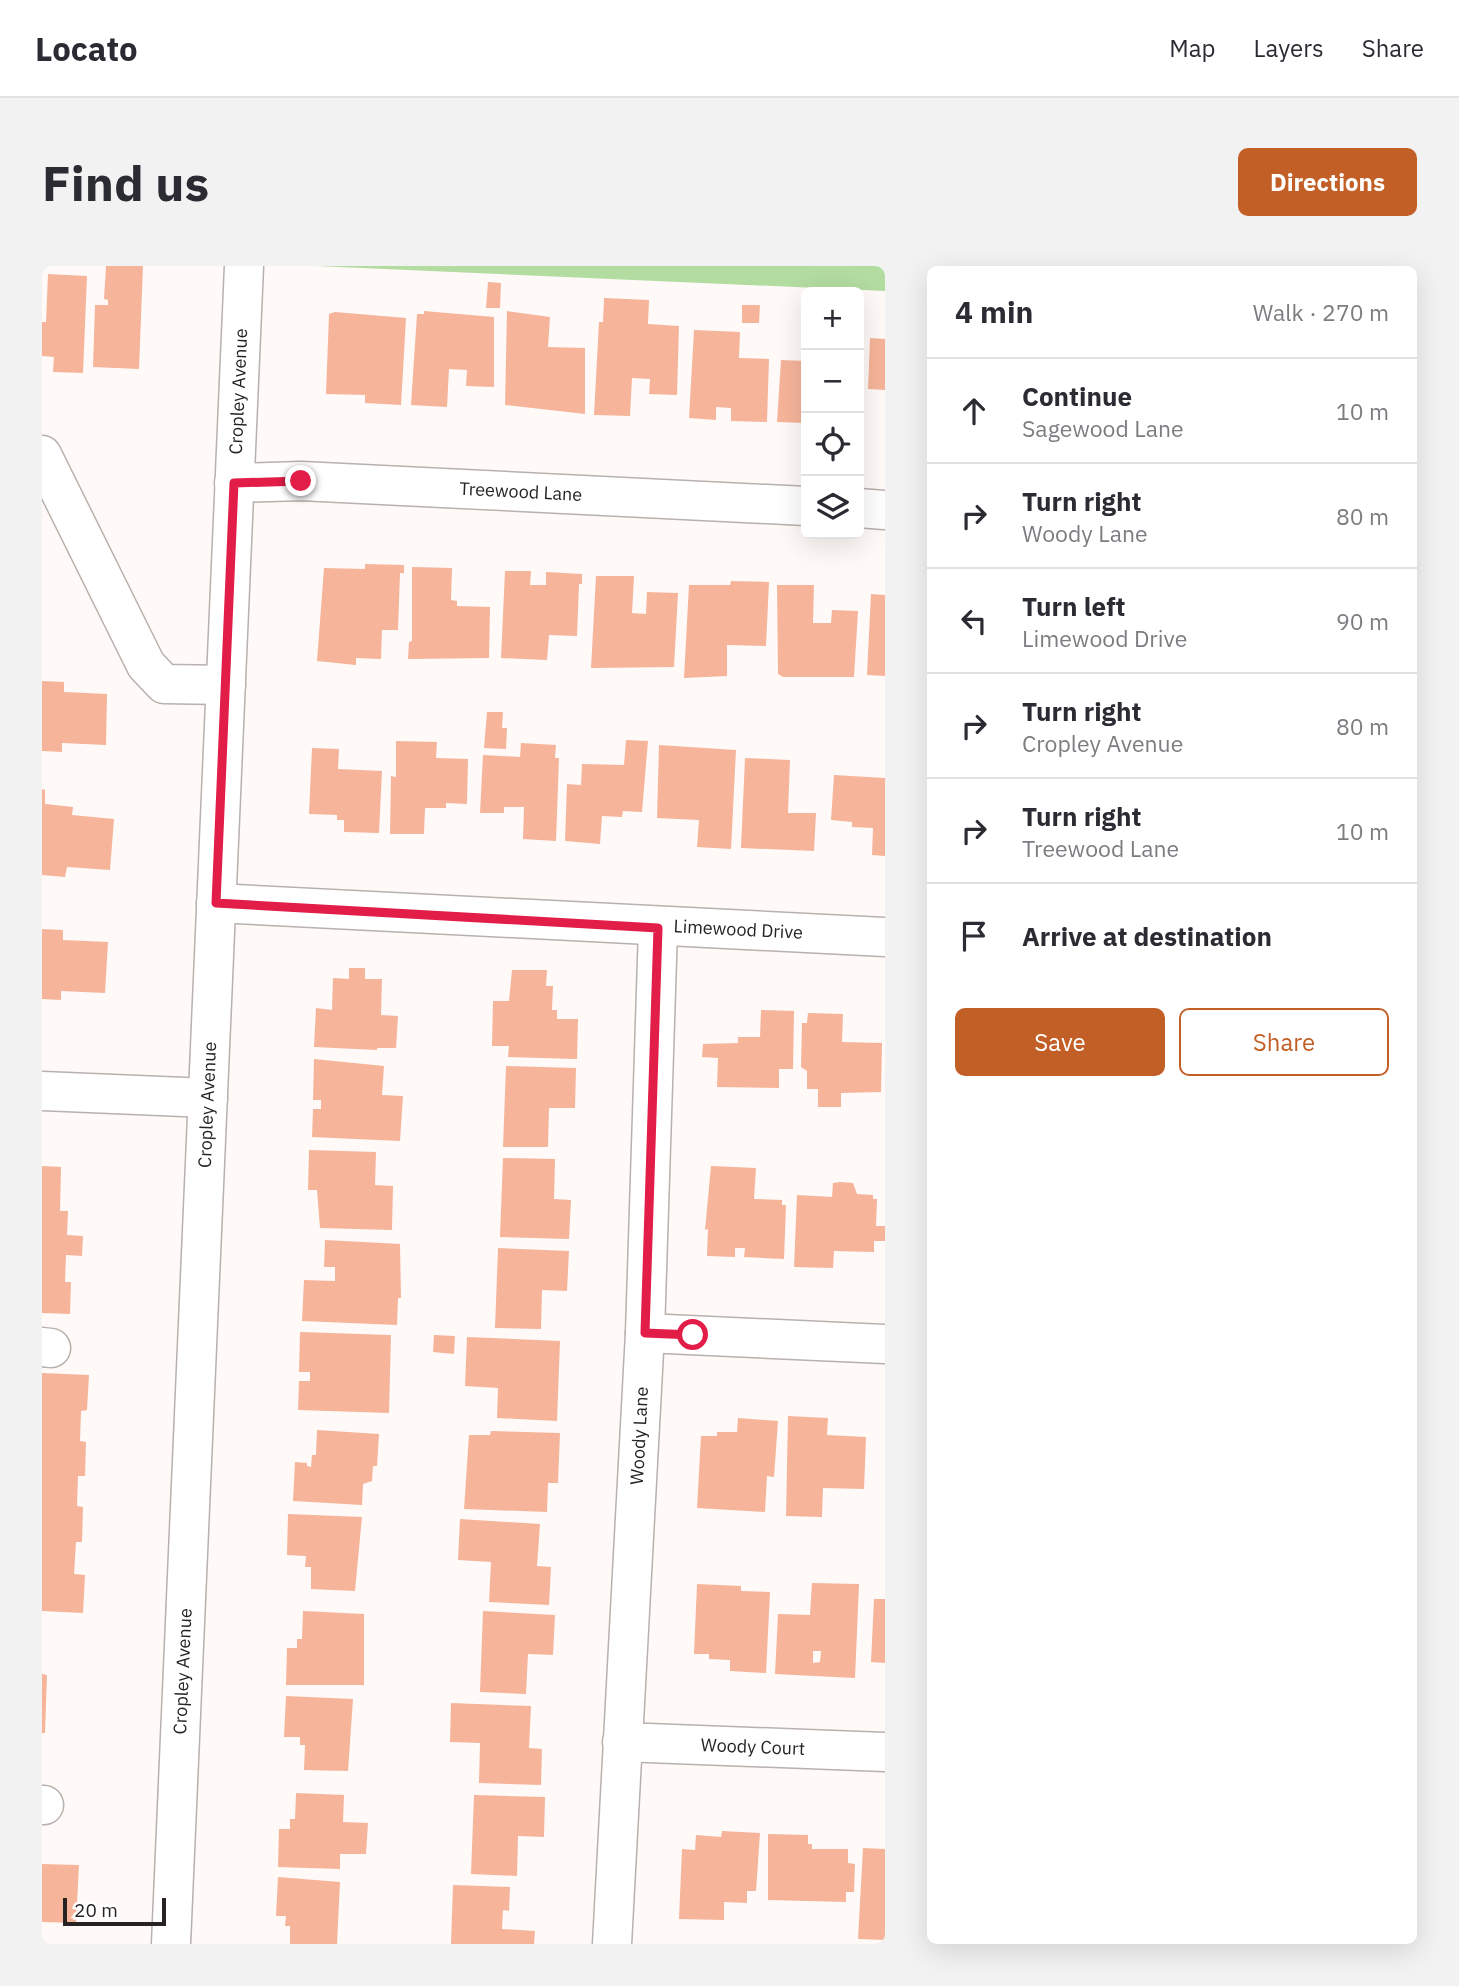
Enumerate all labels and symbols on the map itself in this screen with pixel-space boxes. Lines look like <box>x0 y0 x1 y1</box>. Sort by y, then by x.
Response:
street label: Cropley Avenue <box>224 328 252 455</box>
route end <box>285 465 316 496</box>
street label: Treewood Lane <box>459 477 583 506</box>
street label: Limewood Drive <box>673 914 804 944</box>
street label: Cropley Avenue <box>193 1041 221 1168</box>
route start <box>677 1319 708 1350</box>
street label: Woody Lane <box>625 1386 653 1485</box>
street label: Cropley Avenue <box>168 1608 197 1735</box>
street label: Woody Court <box>700 1733 805 1760</box>
scale bar <box>63 1895 166 1927</box>

